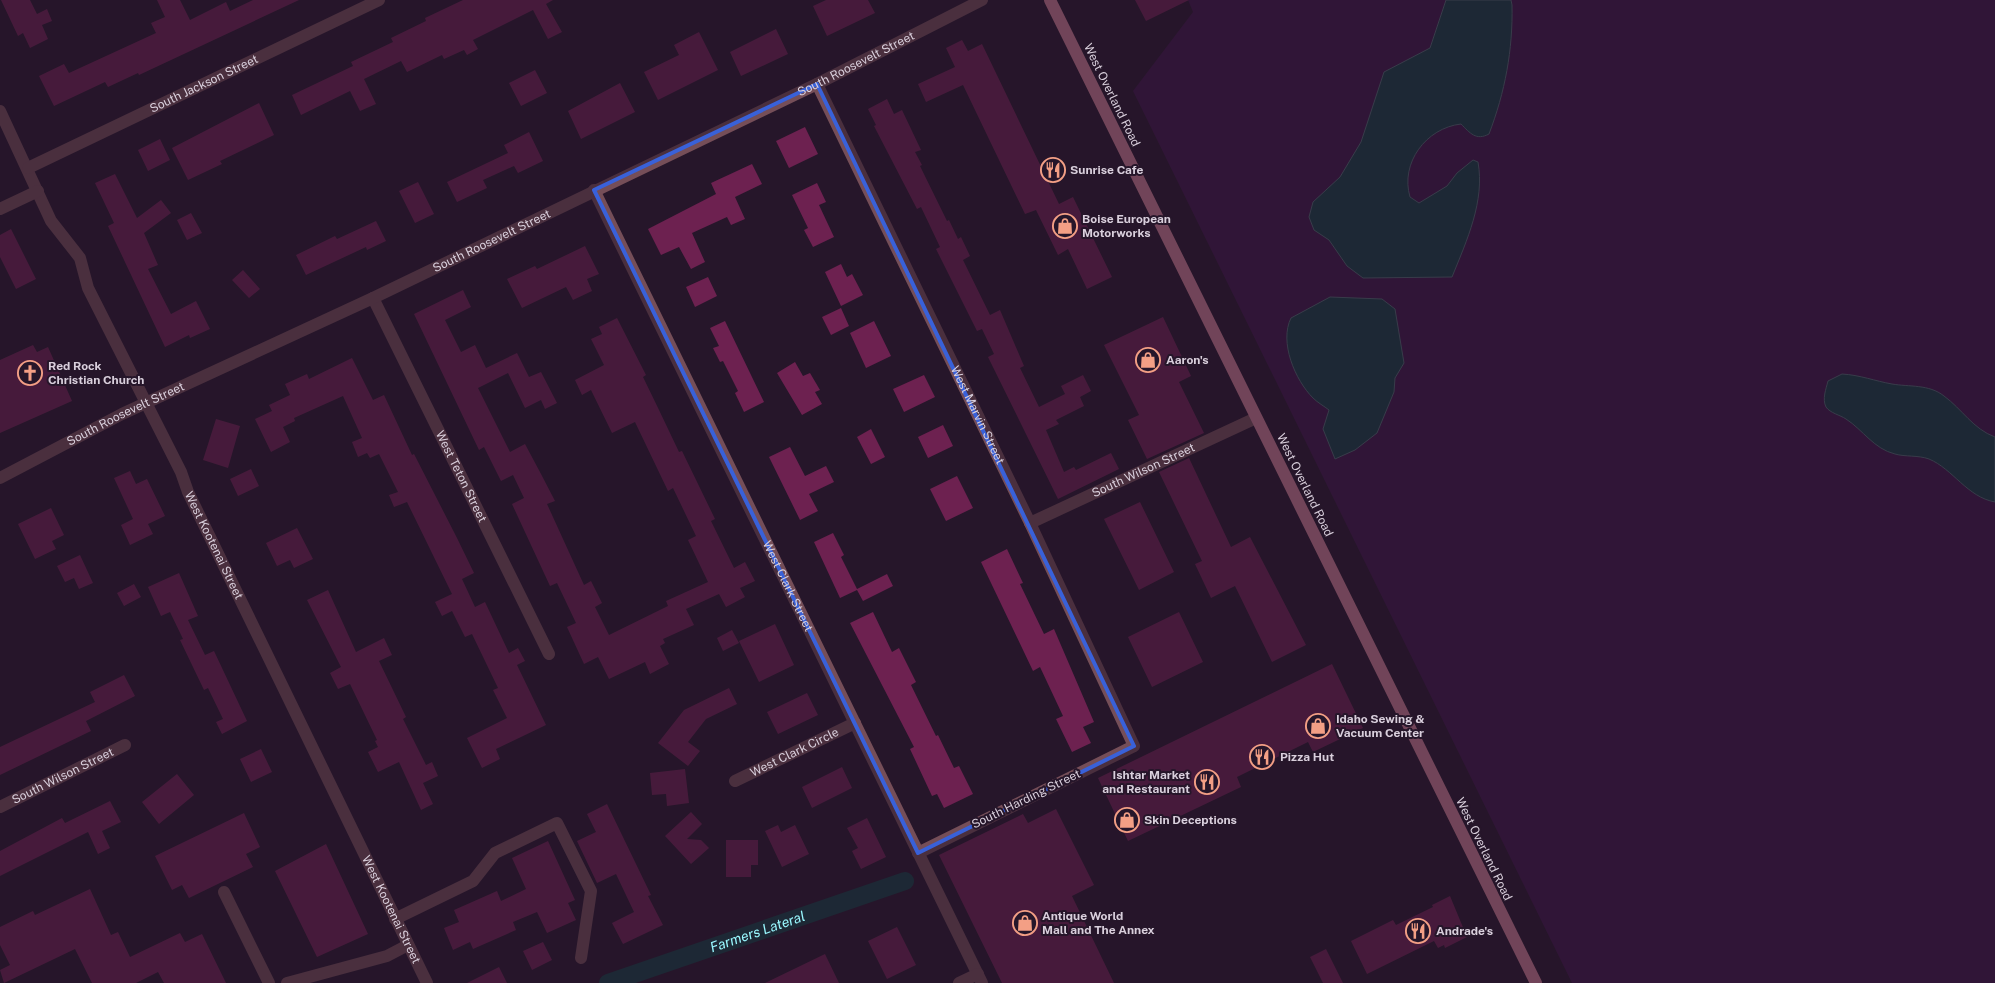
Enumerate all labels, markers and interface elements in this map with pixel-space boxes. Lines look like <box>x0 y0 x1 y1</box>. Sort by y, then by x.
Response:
street label: South Roosevelt Street <box>795 28 917 99</box>
street label: West Overland Road <box>1081 41 1143 149</box>
street label: South Jackson Street <box>147 52 261 116</box>
restaurant icon: Sunrise Cafe <box>1040 157 1066 183</box>
place label: Sunrise Cafe <box>1070 163 1144 177</box>
street label: South Roosevelt Street <box>430 206 553 275</box>
place label: Boise European Motorworks <box>1082 212 1171 240</box>
shop icon: Boise European Motorworks <box>1052 213 1078 239</box>
shop icon: Aaron's <box>1135 347 1161 373</box>
place label: Aaron's <box>1166 353 1209 367</box>
place label: Red Rock Christian Church <box>48 359 144 387</box>
church icon: Red Rock Christian Church <box>17 360 43 386</box>
street label: West Marvin Street <box>948 364 1008 467</box>
street label: South Roosevelt Street <box>64 379 187 449</box>
street label: West Teton Street <box>433 428 490 525</box>
street label: West Overland Road <box>1274 431 1336 539</box>
street label: South Wilson Street <box>1090 440 1197 500</box>
street label: West Kootenai Street <box>182 489 246 602</box>
street label: West Clark Street <box>760 539 816 634</box>
place label: Idaho Sewing & Vacuum Center <box>1336 712 1425 740</box>
shop icon: Idaho Sewing & Vacuum Center <box>1305 713 1331 739</box>
street label: West Clark Circle <box>748 725 841 780</box>
restaurant icon: Pizza Hut <box>1249 744 1275 770</box>
street label: South Wilson Street <box>10 745 116 807</box>
place label: Pizza Hut <box>1280 750 1334 764</box>
street label: South Harding Street <box>969 766 1083 831</box>
place label: Ishtar Market and Restaurant <box>1102 768 1190 796</box>
restaurant icon: Ishtar Market and Restaurant <box>1194 769 1220 795</box>
street label: West Overland Road <box>1453 795 1515 903</box>
shop icon: Skin Deceptions <box>1114 807 1140 833</box>
place label: Skin Deceptions <box>1144 813 1237 827</box>
street label: West Kootenai Street <box>359 853 424 966</box>
water label: Farmers Lateral <box>708 908 807 955</box>
place label: Antique World Mall and The Annex <box>1042 909 1155 937</box>
shop icon: Antique World Mall and The Annex <box>1012 910 1038 936</box>
restaurant icon: Andrade's <box>1405 918 1431 944</box>
place label: Andrade's <box>1436 924 1493 938</box>

